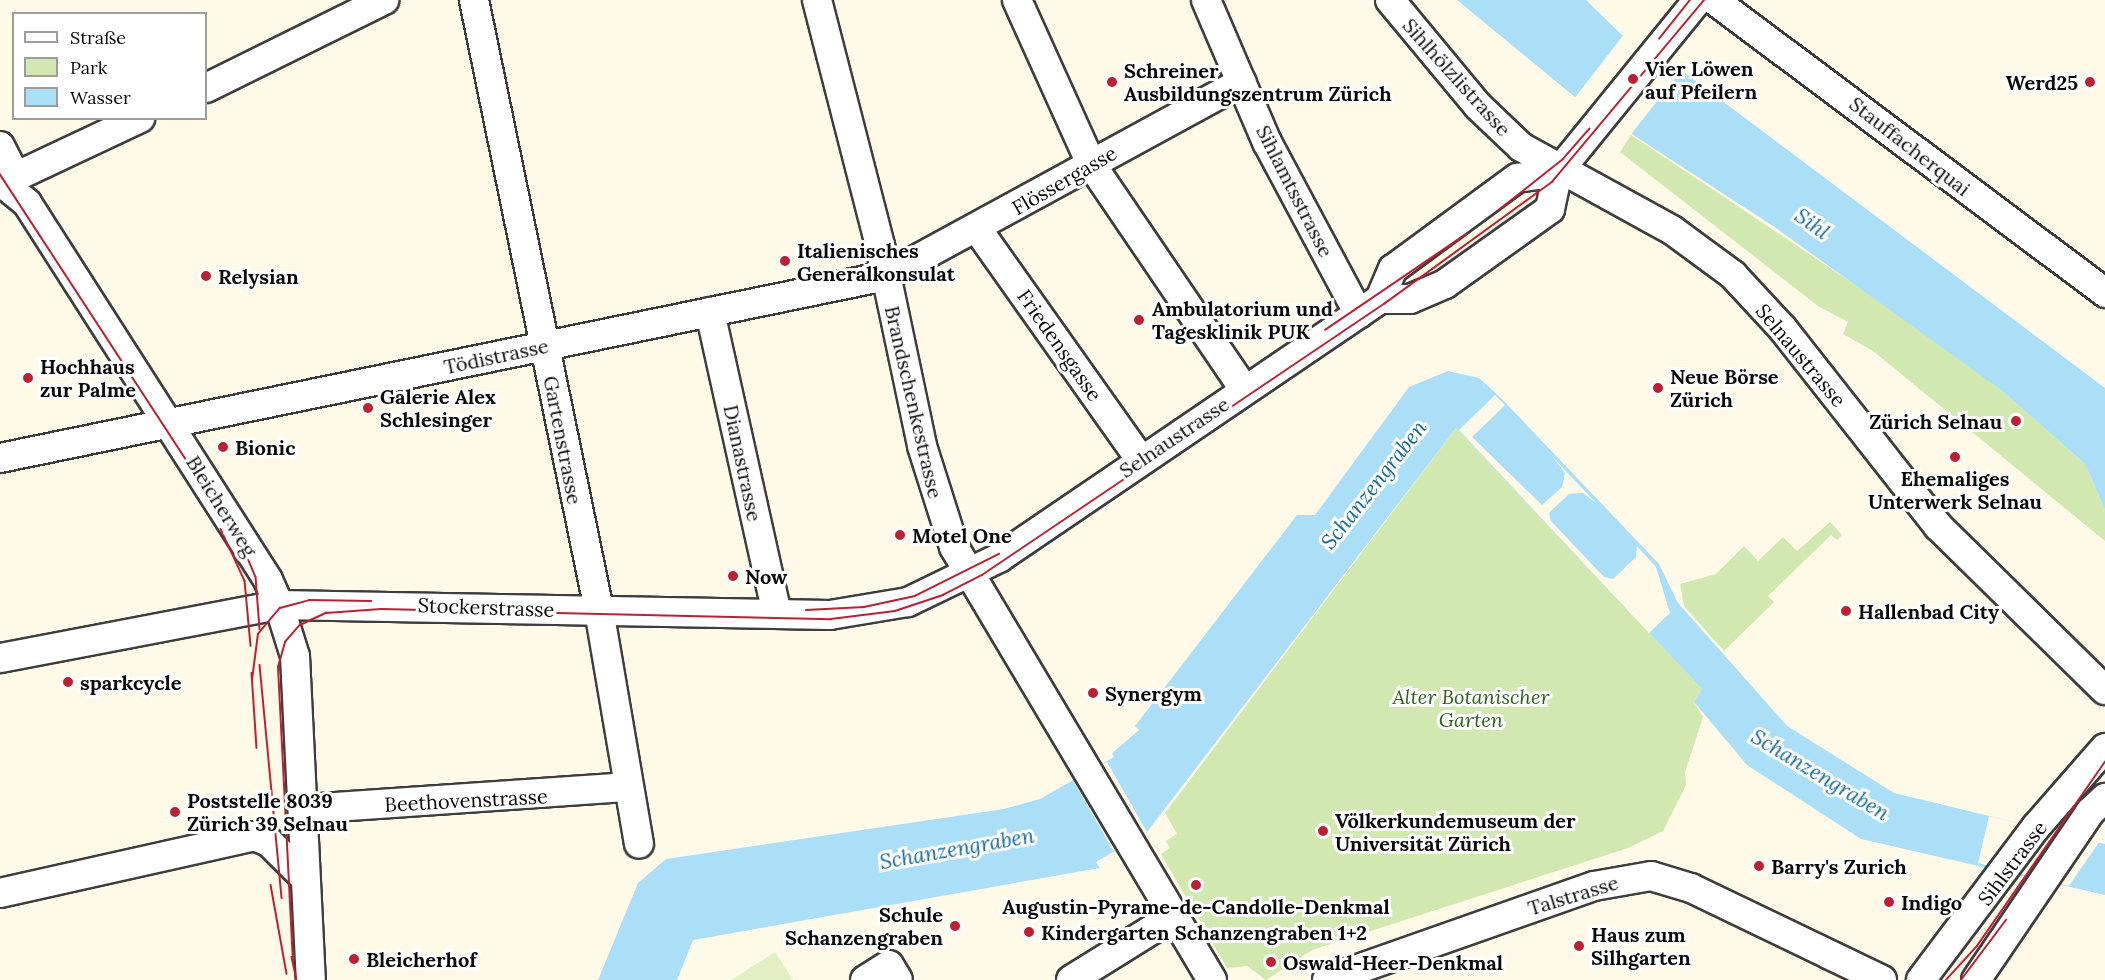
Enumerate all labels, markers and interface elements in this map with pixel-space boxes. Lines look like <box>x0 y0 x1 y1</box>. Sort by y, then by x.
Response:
legend <box>12 12 207 120</box>
street label: Sihlhölzlistrasse <box>1398 13 1516 141</box>
text: Straße <box>70 26 126 49</box>
text: Park <box>70 56 107 79</box>
place label: Vier Löwen auf Pfeilern <box>1645 56 1757 103</box>
place label: Schreiner Ausbildungszentrum Zürich <box>1124 58 1392 105</box>
place label: Werd25 <box>2005 70 2078 94</box>
marker: Vier Löwen auf Pfeilern <box>1626 72 1640 86</box>
marker: Schreiner Ausbildungszentrum Zürich <box>1105 75 1119 89</box>
marker: Werd25 <box>2083 75 2097 89</box>
text: Wasser <box>70 86 131 109</box>
street label: Stauffacherquai <box>1845 91 1975 201</box>
street label: Sihlamtsstrasse <box>1252 121 1338 261</box>
street label: Flössergasse <box>1007 140 1121 220</box>
water label: Sihl <box>1790 203 1834 245</box>
place label: Italienisches Generalkonsulat <box>797 238 955 285</box>
marker: Italienisches Generalkonsulat <box>778 254 792 268</box>
place label: Relysian <box>218 264 299 288</box>
marker: Relysian <box>199 269 213 283</box>
street label: Friedensgasse <box>1013 285 1107 405</box>
place label: Ambulatorium und Tagesklinik PUK <box>1152 296 1333 343</box>
street label: Selnaustrasse <box>1751 299 1851 411</box>
street label: Brandschenkestrasse <box>880 303 948 501</box>
marker: Ambulatorium und Tagesklinik PUK <box>1130 311 1148 329</box>
street label: Tödistrasse <box>442 333 550 379</box>
place label: Hochhaus zur Palme <box>40 354 136 401</box>
place label: Neue Börse Zürich <box>1670 365 1779 412</box>
marker: Hochhaus zur Palme <box>21 371 35 385</box>
street label: Gartenstrasse <box>539 374 587 506</box>
marker: Neue Börse Zürich <box>1651 381 1665 395</box>
place label: Galerie Alex Schlesinger <box>380 384 496 431</box>
street label: Selnaustrasse <box>1115 392 1233 482</box>
marker: Galerie Alex Schlesinger <box>361 401 375 415</box>
street label: Dianastrasse <box>719 403 767 523</box>
place label: Zürich Selnau <box>1869 409 2002 433</box>
marker: Zürich Selnau <box>2007 412 2025 430</box>
water label: Schanzengraben <box>1316 416 1432 554</box>
place label: Bionic <box>235 435 295 459</box>
marker: Bionic <box>216 440 230 454</box>
marker: Ehemaliges Unterwerk Selnau <box>1948 450 1962 464</box>
street label: Bleicherweg <box>182 451 262 561</box>
place label: Ehemaliges Unterwerk Selnau <box>1868 466 2042 513</box>
place label: Motel One <box>912 523 1012 547</box>
marker: Motel One <box>893 528 907 542</box>
place label: Now <box>745 564 787 588</box>
marker: Now <box>726 569 740 583</box>
street label: Stockerstrasse <box>417 593 555 621</box>
place label: Hallenbad City <box>1858 599 1999 623</box>
marker: Hallenbad City <box>1839 604 1853 618</box>
place label: sparkcycle <box>80 670 182 694</box>
marker: sparkcycle <box>61 675 75 689</box>
place label: Synergym <box>1105 681 1202 705</box>
park label: Alter Botanischer Garten <box>1392 685 1550 732</box>
marker: Synergym <box>1086 686 1100 700</box>
water label: Schanzengraben <box>1747 724 1893 826</box>
street label: Beethovenstrasse <box>384 784 548 816</box>
place label: Poststelle 8039 Zürich 39 Selnau <box>187 789 348 836</box>
marker: Poststelle 8039 Zürich 39 Selnau <box>168 805 182 819</box>
place label: Völkerkundemuseum der Universität Zürich <box>1335 808 1576 855</box>
street label: Sihlstrasse <box>1972 816 2052 910</box>
water label: Schanzengraben <box>878 823 1036 875</box>
marker: Völkerkundemuseum der Universität Zürich <box>1316 824 1330 838</box>
place label: Barry's Zurich <box>1771 854 1907 878</box>
marker: Barry's Zurich <box>1752 859 1766 873</box>
street label: Talstrasse <box>1525 870 1621 920</box>
marker: Augustin-Pyrame-de-Candolle-Denkmal <box>1189 878 1203 892</box>
place label: Indigo <box>1901 890 1962 914</box>
place label: Augustin-Pyrame-de-Candolle-Denkmal <box>1002 894 1390 918</box>
marker: Indigo <box>1882 895 1896 909</box>
place label: Schule Schanzengraben <box>785 903 943 950</box>
marker: Schule Schanzengraben <box>948 919 962 933</box>
place label: Kindergarten Schanzengraben 1+2 <box>1041 920 1367 944</box>
place label: Haus zum Silhgarten <box>1591 922 1691 969</box>
marker: Kindergarten Schanzengraben 1+2 <box>1022 925 1036 939</box>
marker: Haus zum Silhgarten <box>1572 939 1586 953</box>
place label: Bleicherhof <box>366 947 477 971</box>
place label: Oswald-Heer-Denkmal <box>1283 950 1503 974</box>
marker: Bleicherhof <box>347 952 361 966</box>
marker: Oswald-Heer-Denkmal <box>1264 955 1278 969</box>

